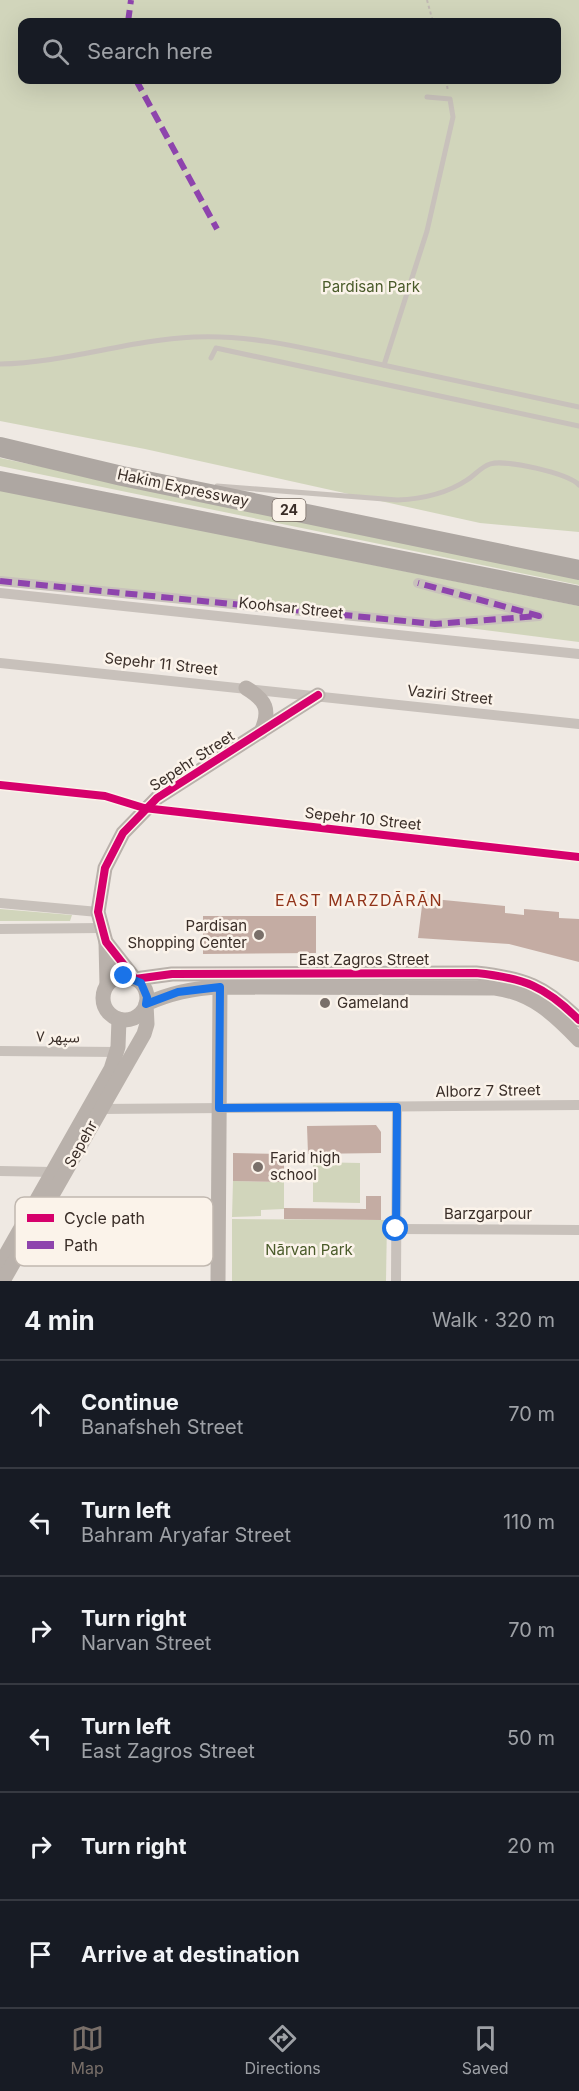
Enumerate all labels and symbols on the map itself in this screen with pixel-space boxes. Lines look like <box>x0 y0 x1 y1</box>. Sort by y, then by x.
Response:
park label: Pardisan Park <box>322 277 421 296</box>
street label: Hakim Expressway <box>116 464 251 511</box>
road number: 24 <box>272 499 306 521</box>
street label: Koohsar Street <box>238 593 344 622</box>
street label: Sepehr 11 Street <box>103 648 219 679</box>
street label: Vaziri Street <box>406 681 494 708</box>
street label: Sepehr Street <box>146 726 238 795</box>
street label: Sepehr 10 Street <box>304 803 422 834</box>
district label: EAST MARZDĀRĀN <box>275 890 443 910</box>
place label: Pardisan Shopping Center <box>128 916 247 952</box>
marker: Pardisan Shopping Center <box>252 928 266 942</box>
street label: East Zagros Street <box>299 950 429 969</box>
route end <box>110 962 136 988</box>
place label: Gameland <box>337 993 409 1012</box>
marker: Gameland <box>318 996 332 1010</box>
street label: سپهر ۷ <box>36 1027 80 1048</box>
street label: Alborz 7 Street <box>435 1080 541 1101</box>
street label: Sepehr <box>60 1117 101 1171</box>
place label: Farid high school <box>270 1148 340 1184</box>
marker: Farid high school <box>251 1160 265 1174</box>
legend <box>15 1197 213 1266</box>
street label: Barzgarpour <box>444 1204 532 1223</box>
text: Cycle path <box>64 1208 145 1228</box>
route start <box>382 1215 408 1241</box>
text: Path <box>64 1235 98 1255</box>
park label: Nārvan Park <box>265 1240 354 1259</box>

